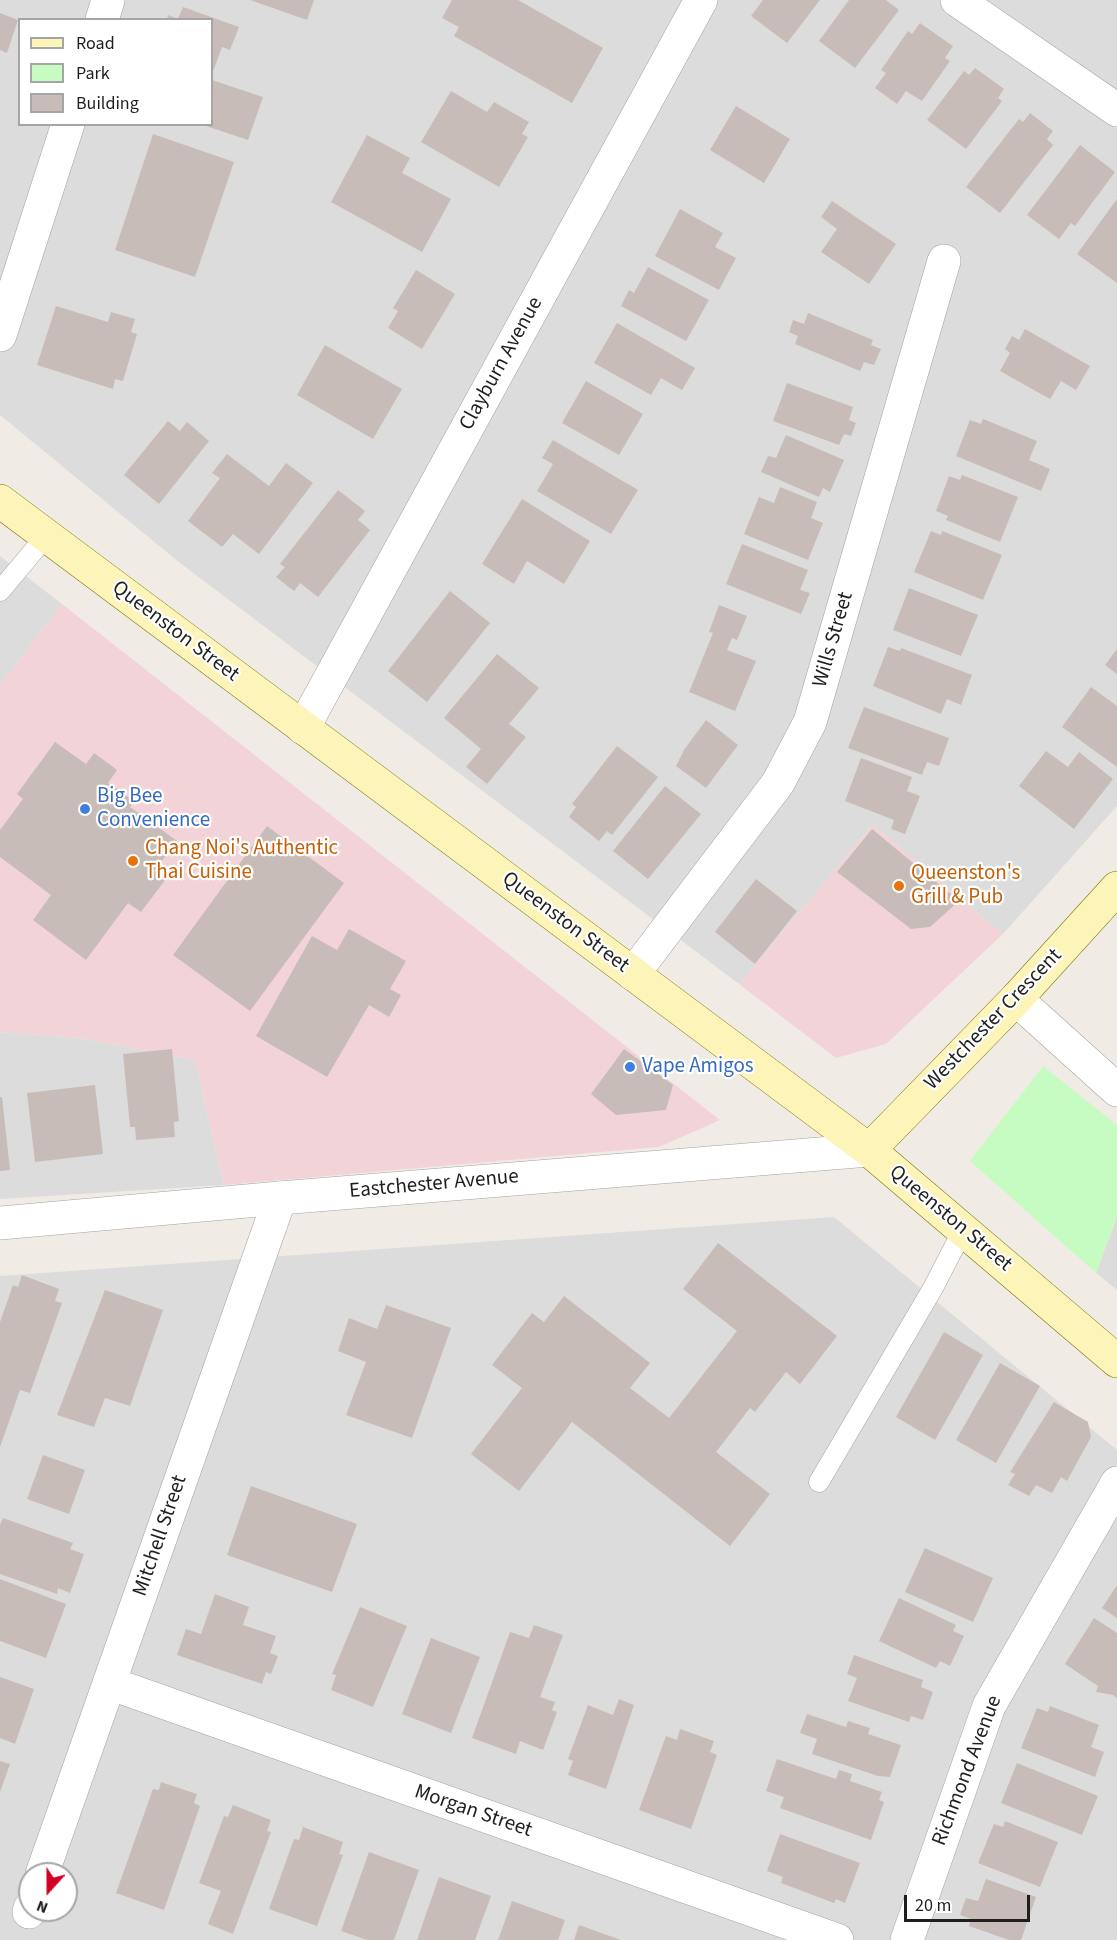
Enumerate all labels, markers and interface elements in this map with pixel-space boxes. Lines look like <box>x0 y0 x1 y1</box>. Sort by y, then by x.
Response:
legend <box>18 18 213 126</box>
text: Road <box>76 31 115 56</box>
text: Park <box>76 61 110 86</box>
text: Building <box>76 91 139 116</box>
street label: Clayburn Avenue <box>455 293 549 435</box>
street label: Queenston Street <box>106 576 244 688</box>
street label: Wills Street <box>808 589 860 691</box>
place label: Big Bee Convenience <box>97 784 210 834</box>
marker: Big Bee Convenience <box>78 802 92 816</box>
place label: Chang Noi's Authentic Thai Cuisine <box>145 836 338 886</box>
marker: Chang Noi's Authentic Thai Cuisine <box>126 854 140 868</box>
place label: Queenston's Grill & Pub <box>911 861 1020 911</box>
street label: Queenston Street <box>496 867 634 979</box>
marker: Queenston's Grill & Pub <box>892 879 906 893</box>
street label: Westchester Crescent <box>920 944 1068 1096</box>
place label: Vape Amigos <box>642 1054 754 1080</box>
marker: Vape Amigos <box>623 1060 637 1074</box>
street label: Queenston Street <box>883 1160 1017 1278</box>
street label: Eastchester Avenue <box>348 1165 520 1205</box>
street label: Mitchell Street <box>129 1472 193 1600</box>
street label: Richmond Avenue <box>928 1692 1008 1850</box>
street label: Morgan Street <box>411 1780 535 1844</box>
north arrow <box>18 1862 78 1922</box>
scale bar <box>907 1883 1033 1921</box>
text: 20 m <box>915 1893 951 1918</box>
text: N <box>33 1895 51 1919</box>

